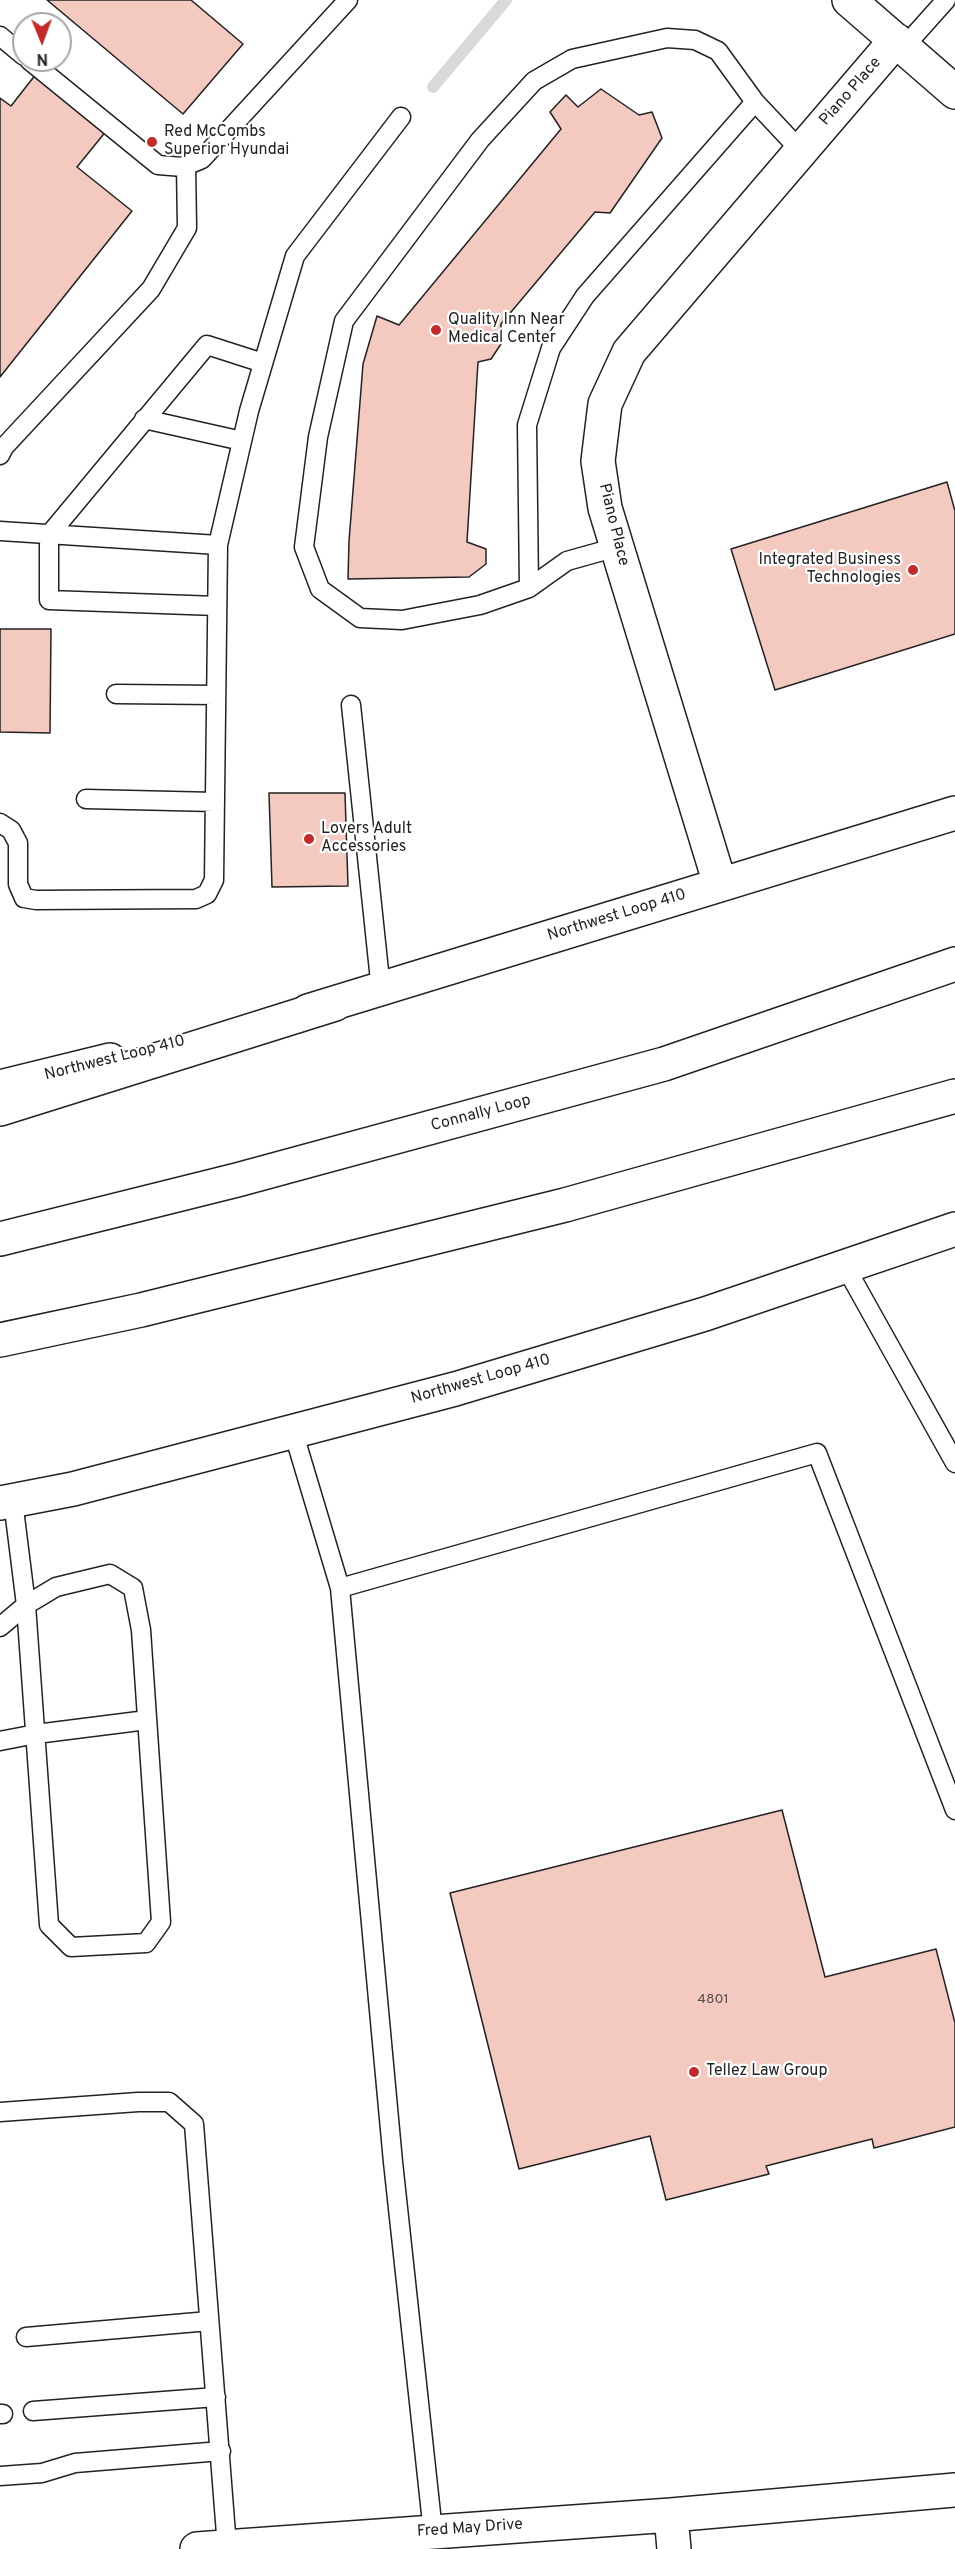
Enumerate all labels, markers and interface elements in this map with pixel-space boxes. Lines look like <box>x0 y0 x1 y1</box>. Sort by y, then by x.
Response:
north arrow <box>12 12 72 72</box>
text: N <box>36 48 48 68</box>
street label: Piano Place <box>816 54 886 130</box>
place label: Red McCombs Superior Hyundai <box>164 123 289 161</box>
marker: Red McCombs Superior Hyundai <box>145 135 159 149</box>
place label: Quality Inn Near Medical Center <box>448 311 565 349</box>
marker: Quality Inn Near Medical Center <box>429 323 443 337</box>
street label: Piano Place <box>593 482 633 568</box>
place label: Integrated Business Technologies <box>758 551 901 589</box>
marker: Integrated Business Technologies <box>906 563 920 577</box>
place label: Lovers Adult Accessories <box>321 820 412 858</box>
marker: Lovers Adult Accessories <box>302 832 316 846</box>
street label: Northwest Loop 410 <box>545 886 689 946</box>
street label: Northwest Loop 410 <box>43 1032 187 1086</box>
street label: Connally Loop <box>429 1091 533 1137</box>
street label: Northwest Loop 410 <box>409 1351 553 1409</box>
house number: 4801 <box>697 1992 729 2008</box>
place label: Tellez Law Group <box>706 2062 827 2082</box>
marker: Tellez Law Group <box>687 2065 701 2079</box>
street label: Fred May Drive <box>416 2516 524 2542</box>

